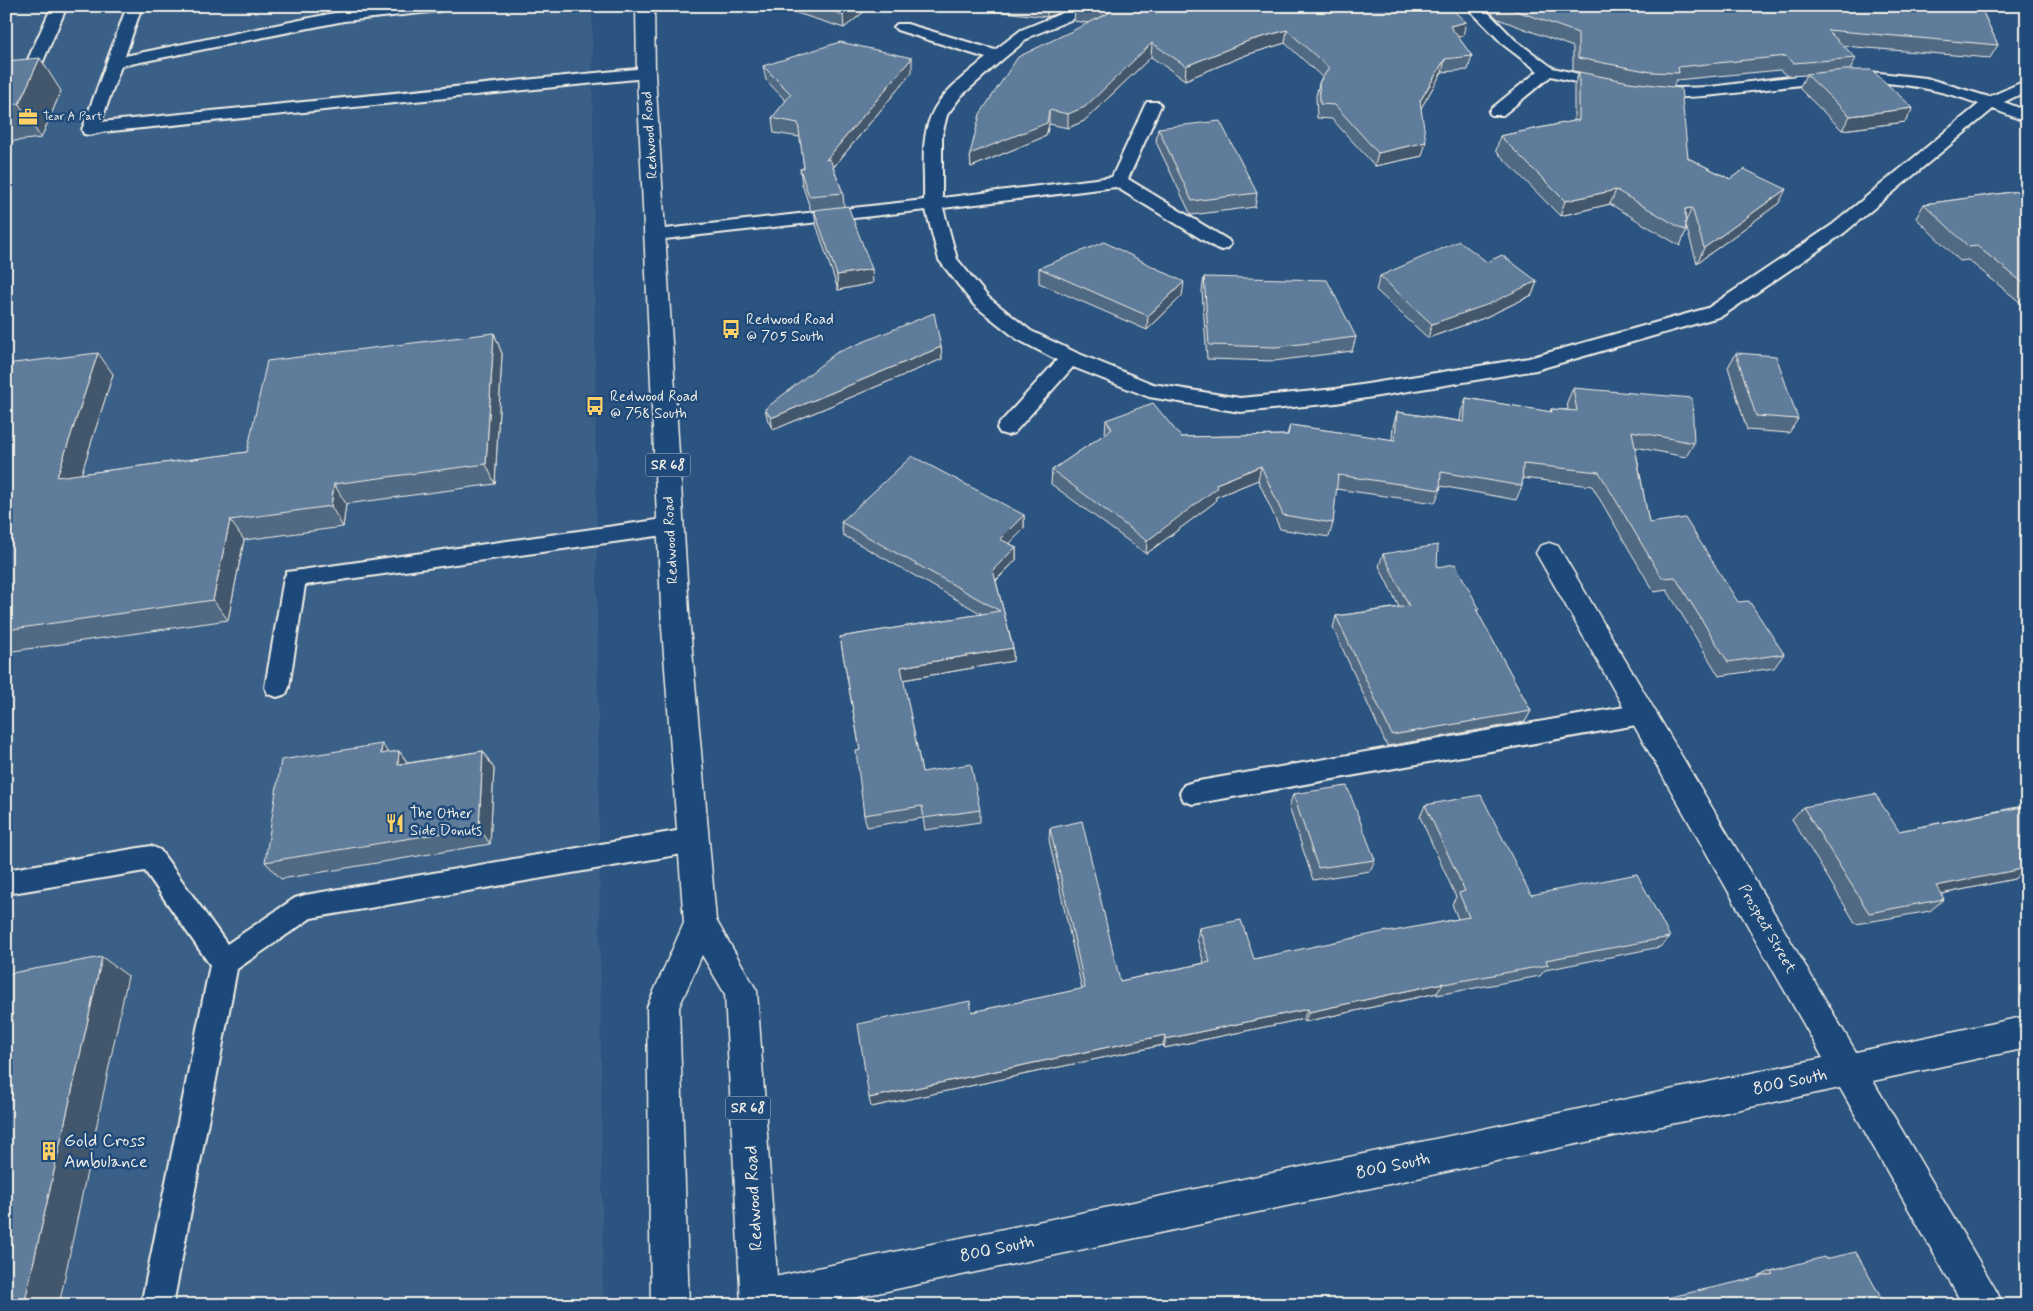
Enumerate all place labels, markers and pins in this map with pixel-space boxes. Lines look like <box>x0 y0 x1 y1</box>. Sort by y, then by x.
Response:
office icon: Tear A Part <box>17 106 39 128</box>
place label: Tear A Part <box>43 109 103 125</box>
place label: Redwood Road @ 705 South <box>746 310 834 347</box>
bus stop icon: Redwood Road @ 705 South <box>720 318 742 340</box>
place label: Redwood Road @ 758 South <box>610 387 698 424</box>
bus stop icon: Redwood Road @ 758 South <box>584 395 606 417</box>
place label: The Other Side Donuts <box>410 804 482 841</box>
restaurant icon: The Other Side Donuts <box>384 812 406 834</box>
place label: Gold Cross Ambulance <box>64 1129 148 1174</box>
building icon: Gold Cross Ambulance <box>38 1140 60 1162</box>

